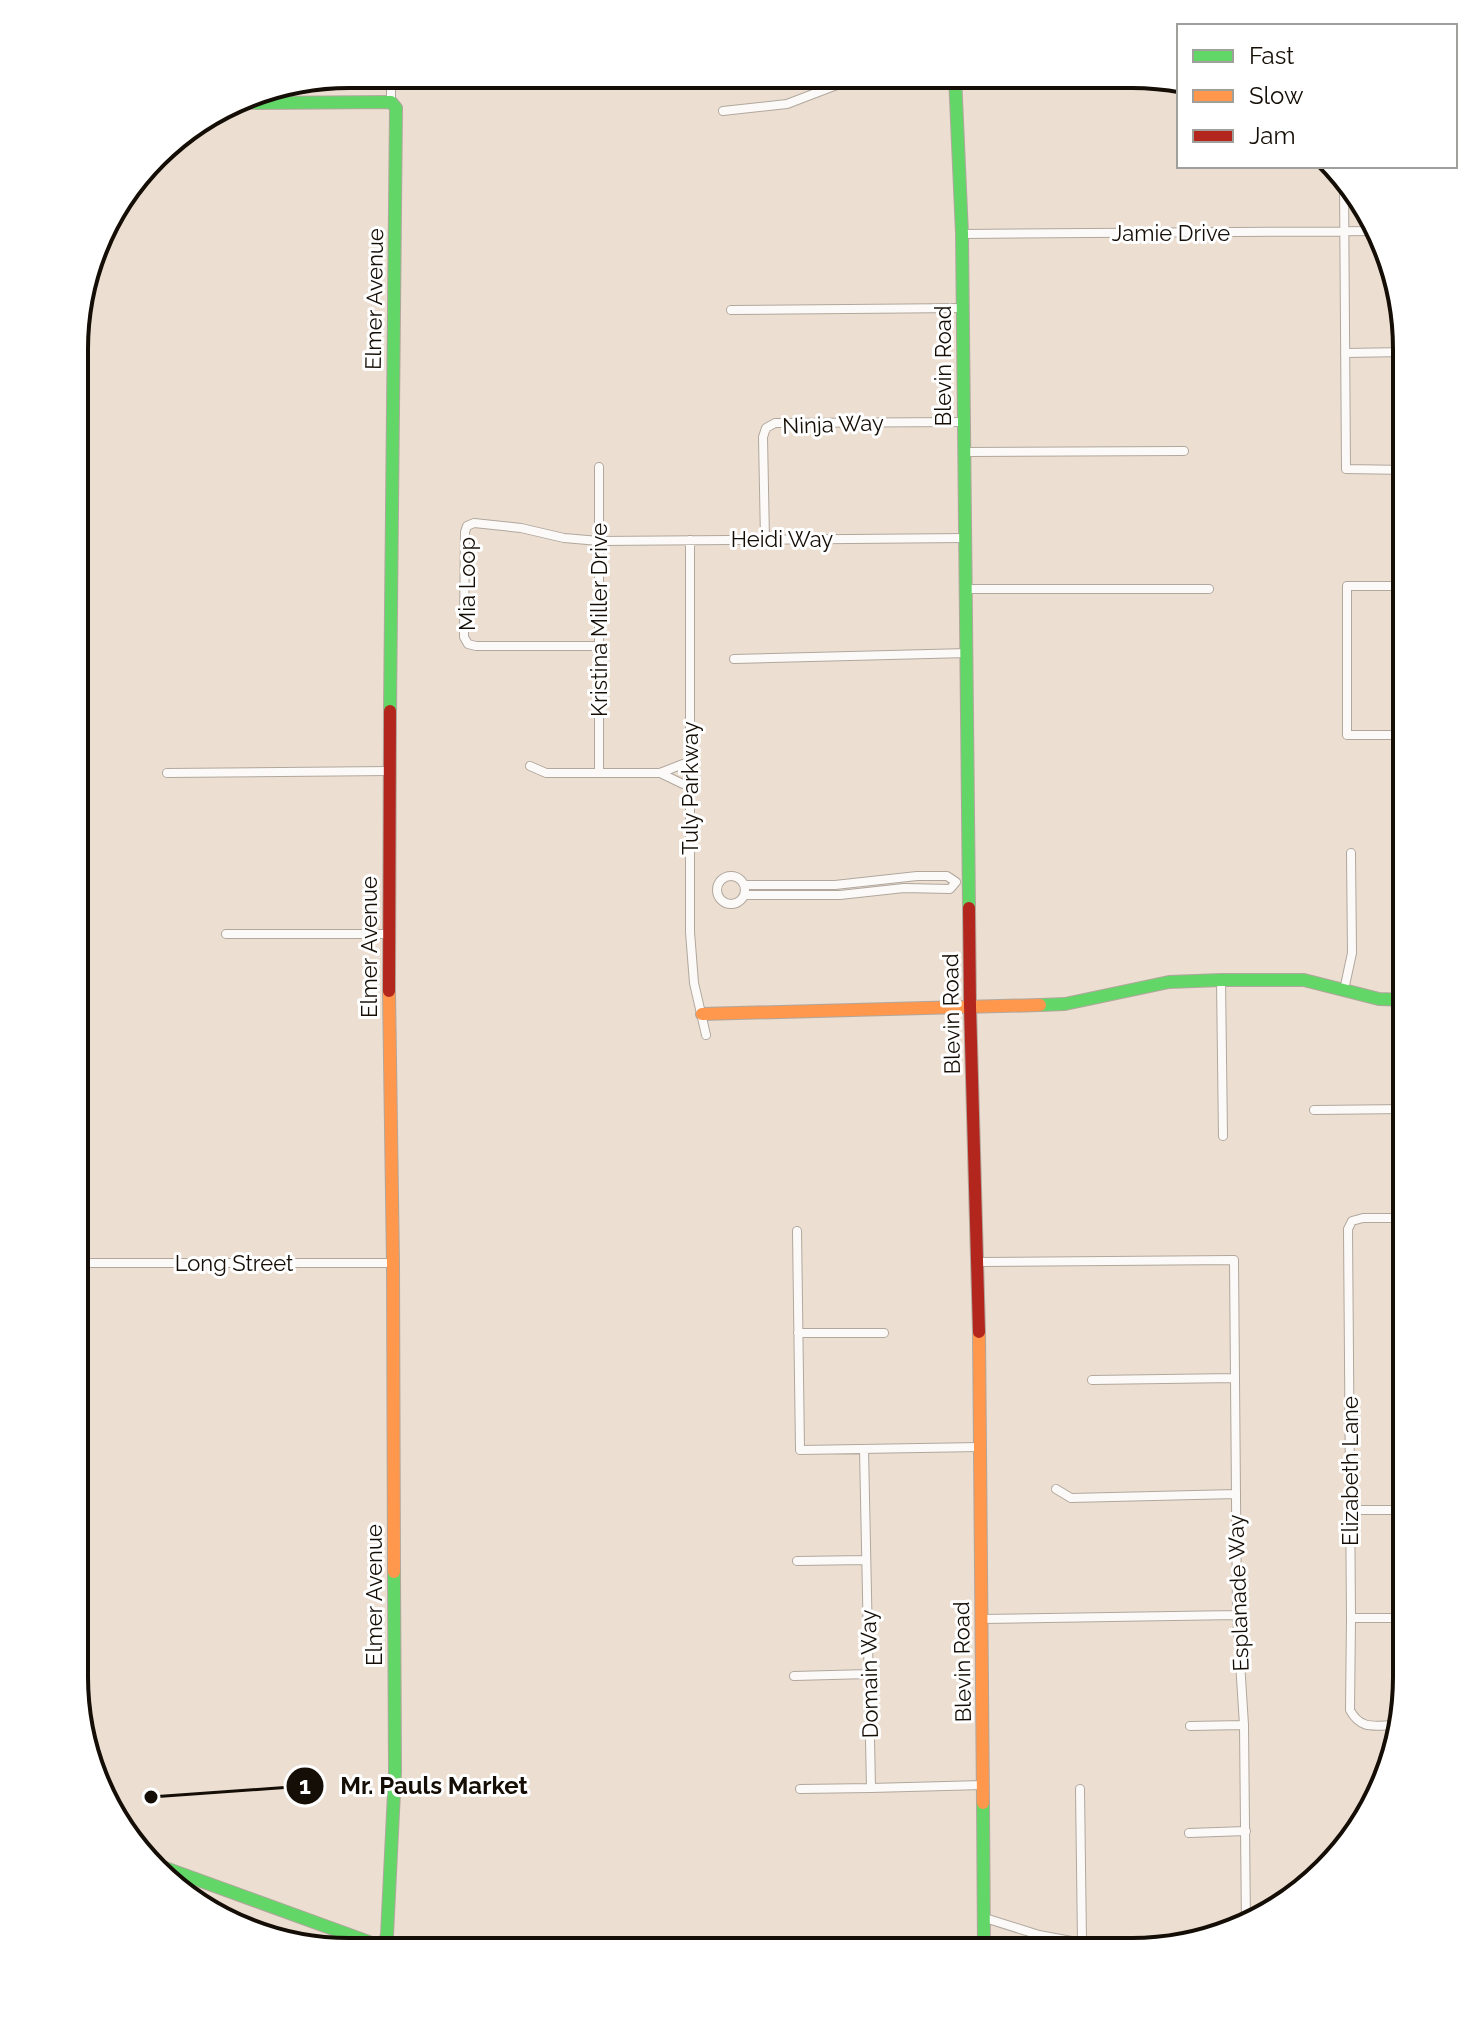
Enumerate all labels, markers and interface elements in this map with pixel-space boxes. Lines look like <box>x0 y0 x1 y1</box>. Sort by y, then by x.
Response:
legend <box>1177 24 1457 168</box>
text: Fast <box>1249 41 1294 70</box>
text: Slow <box>1249 81 1304 110</box>
text: Jam <box>1249 121 1295 150</box>
street label: Jamie Drive <box>1112 220 1230 246</box>
street label: Elmer Avenue <box>360 228 388 370</box>
street label: Blevin Road <box>930 306 956 426</box>
street label: Ninja Way <box>782 409 884 439</box>
street label: Kristina Miller Drive <box>586 523 612 717</box>
street label: Heidi Way <box>731 526 833 552</box>
street label: Mia Loop <box>454 537 480 631</box>
street label: Tuly Parkway <box>677 721 703 855</box>
street label: Elmer Avenue <box>356 876 382 1018</box>
street label: Blevin Road <box>937 953 965 1075</box>
street label: Long Street <box>175 1250 294 1276</box>
street label: Elizabeth Lane <box>1337 1396 1363 1546</box>
street label: Esplanade Way <box>1222 1514 1254 1672</box>
street label: Elmer Avenue <box>361 1524 387 1666</box>
street label: Blevin Road <box>948 1601 976 1723</box>
street label: Domain Way <box>855 1609 883 1739</box>
callout: Mr. Pauls Market <box>285 1762 544 1810</box>
text: 1 <box>299 1771 311 1800</box>
text: Mr. Pauls Market <box>340 1771 528 1800</box>

